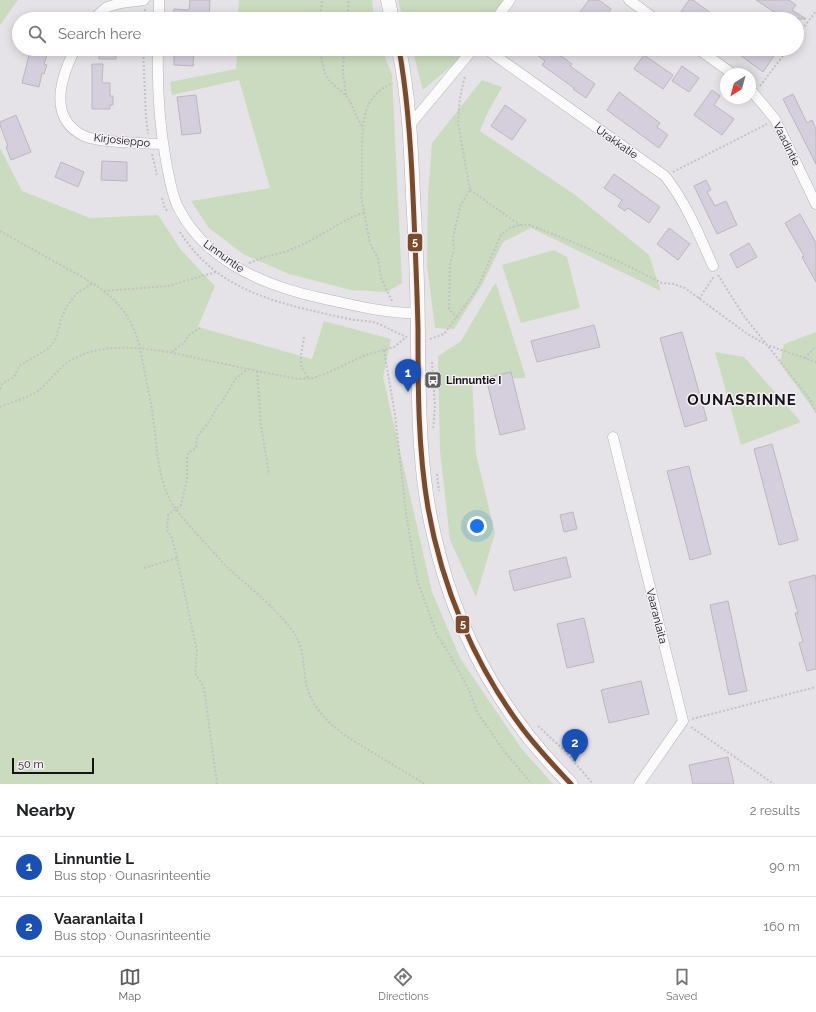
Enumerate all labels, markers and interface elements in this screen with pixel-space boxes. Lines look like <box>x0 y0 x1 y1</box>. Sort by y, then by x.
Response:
search box <box>12 12 804 56</box>
icon: search <box>26 23 48 45</box>
text: Search here <box>58 25 141 43</box>
north arrow <box>720 68 756 104</box>
street label: Vaadintie <box>770 120 803 169</box>
street label: Urakkatie <box>593 123 641 162</box>
street label: Kirjosieppo <box>93 131 151 150</box>
line badge: 5 <box>407 233 423 252</box>
text: 5 <box>412 236 418 249</box>
street label: Linnuntie <box>201 237 247 276</box>
pin: 1 <box>395 359 421 392</box>
bus stop icon: Linnuntie I <box>423 370 443 390</box>
place label: Linnuntie I <box>446 374 501 387</box>
district label: OUNASRINNE <box>687 391 797 409</box>
your location <box>467 516 487 536</box>
street label: Vaaranlaita <box>643 587 670 645</box>
line badge: 5 <box>455 615 470 634</box>
text: 5 <box>460 618 466 631</box>
pin: 2 <box>562 729 588 762</box>
scale bar <box>12 756 94 775</box>
text: 50 m <box>18 758 44 771</box>
text: Nearby <box>16 800 75 820</box>
text: 2 results <box>750 803 800 818</box>
text: Linnuntie L <box>54 850 134 868</box>
text: 1 <box>26 859 32 874</box>
text: 90 m <box>769 859 800 874</box>
text: Bus stop · Ounasrinteentie <box>54 868 211 883</box>
text: Vaaranlaita I <box>54 910 143 928</box>
text: 2 <box>25 919 33 934</box>
text: 160 m <box>763 919 800 934</box>
text: Bus stop · Ounasrinteentie <box>54 928 211 943</box>
tab: Map <box>119 966 141 1003</box>
tab: Directions <box>378 966 429 1003</box>
tab: Saved <box>666 966 697 1003</box>

